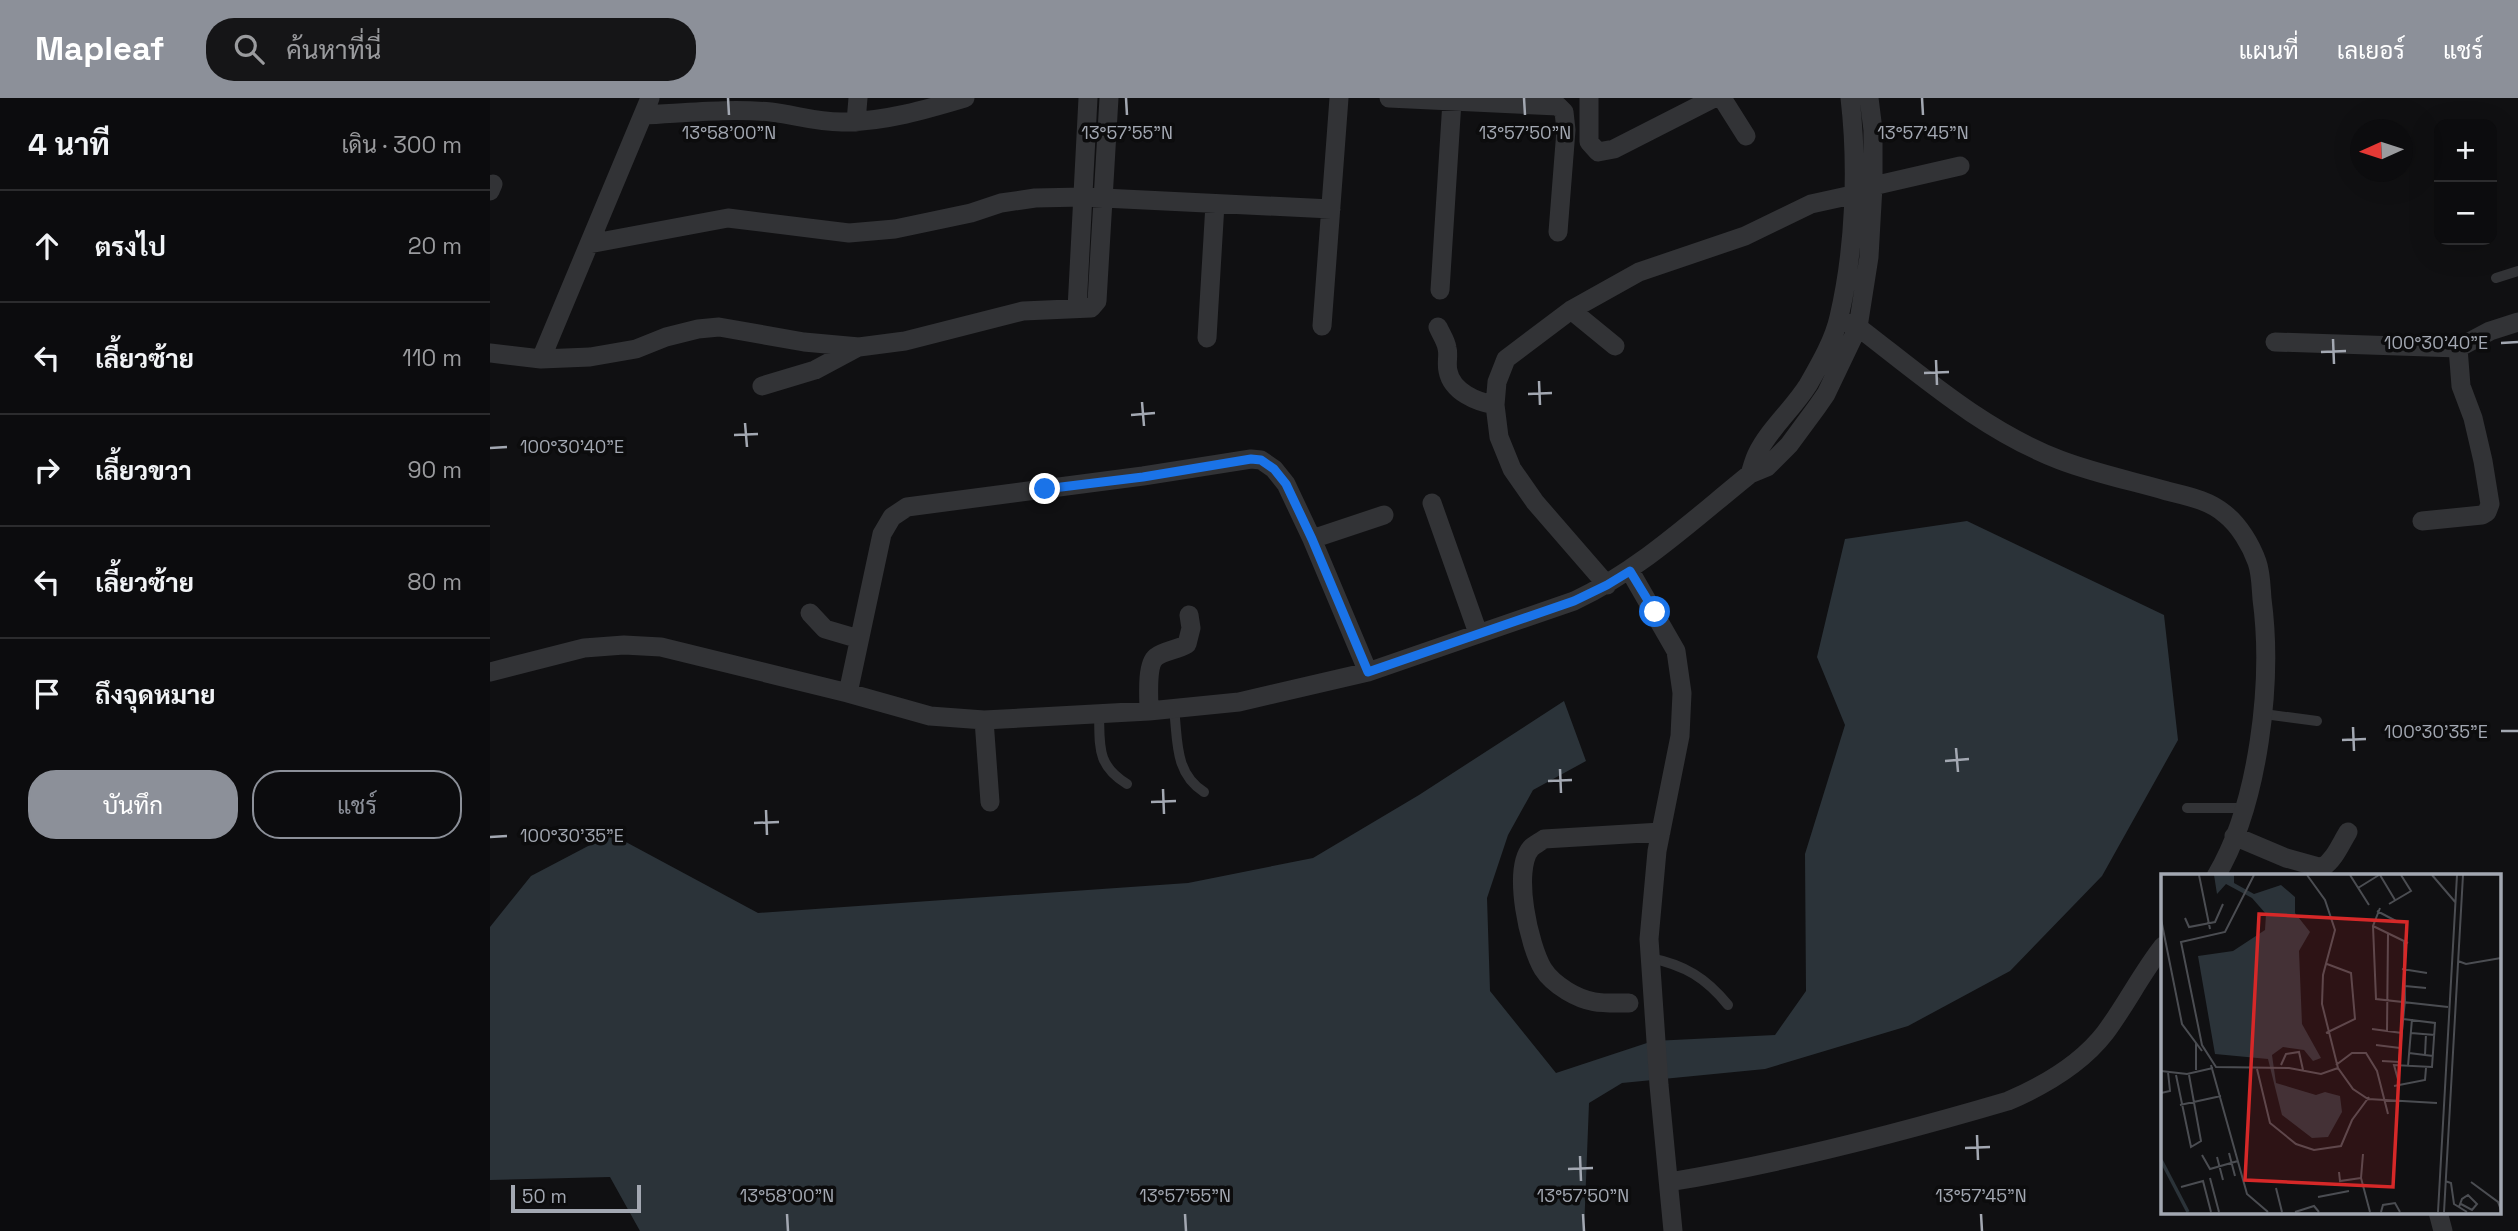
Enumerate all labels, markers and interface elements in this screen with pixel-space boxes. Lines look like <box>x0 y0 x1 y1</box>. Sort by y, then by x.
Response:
search box <box>206 18 696 81</box>
text: Mapleaf <box>35 28 164 70</box>
icon: search <box>230 30 268 68</box>
text: ค้นหาที่นี่ <box>286 33 381 67</box>
text: แผนที่ <box>2239 35 2299 66</box>
text: เลเยอร์ <box>2337 35 2405 66</box>
text: แชร์ <box>2443 35 2483 66</box>
north arrow <box>2350 119 2413 182</box>
map controls <box>2434 119 2497 245</box>
button: + <box>2434 119 2497 182</box>
text: 13°58'00"N <box>682 121 776 144</box>
text: 13°57'55"N <box>1081 121 1173 144</box>
text: 13°57'50"N <box>1479 121 1571 144</box>
text: 13°57'45"N <box>1877 121 1969 144</box>
text: 4 นาที <box>28 125 110 164</box>
text: เดิน · 300 m <box>341 130 462 160</box>
button: − <box>2434 182 2497 245</box>
icon: ahead <box>28 227 66 265</box>
text: ตรงไป <box>95 230 166 264</box>
text: 20 m <box>408 231 462 261</box>
text: 100°30'40"E <box>2384 331 2488 354</box>
icon: left <box>28 339 66 377</box>
text: เลี้ยวซ้าย <box>95 342 194 376</box>
text: 110 m <box>402 343 462 373</box>
text: 100°30'40"E <box>520 435 624 458</box>
icon: right <box>28 451 66 489</box>
text: เลี้ยวขวา <box>95 454 192 488</box>
text: 90 m <box>407 455 462 485</box>
route end <box>1029 473 1060 504</box>
icon: left <box>28 563 66 601</box>
text: เลี้ยวซ้าย <box>95 566 194 600</box>
text: 80 m <box>407 567 462 597</box>
route start <box>1639 596 1670 627</box>
icon: arrive <box>28 675 66 713</box>
text: ถึงจุดหมาย <box>95 678 216 712</box>
text: 100°30'35"E <box>2384 720 2488 743</box>
button: บันทึก <box>28 770 238 839</box>
button: แชร์ <box>252 770 462 839</box>
text: 100°30'35"E <box>520 824 624 847</box>
inset map <box>2161 874 2500 1214</box>
scale bar <box>511 1182 640 1214</box>
text: 50 m <box>522 1184 567 1209</box>
text: 13°58'00"N <box>740 1184 834 1207</box>
text: 13°57'55"N <box>1139 1184 1231 1207</box>
text: 13°57'50"N <box>1537 1184 1629 1207</box>
text: 13°57'45"N <box>1935 1184 2027 1207</box>

